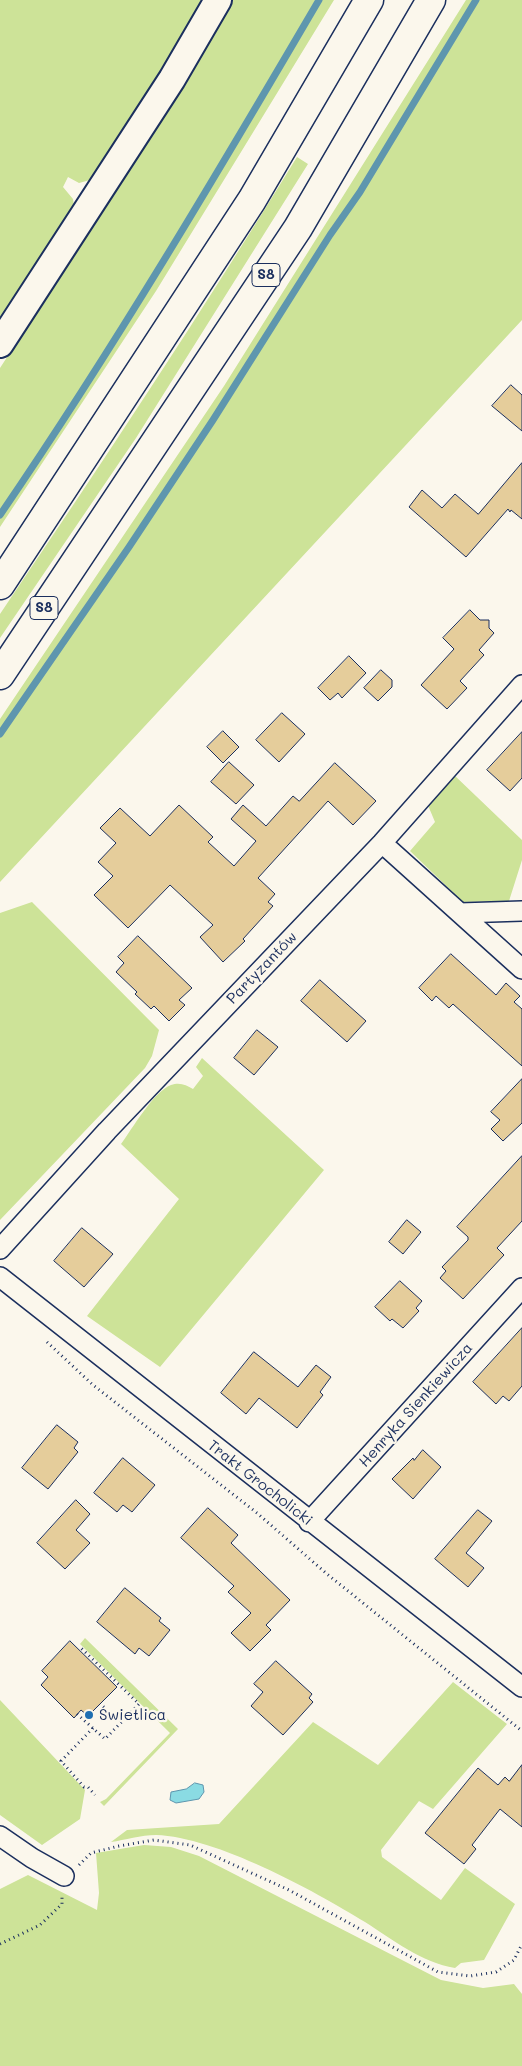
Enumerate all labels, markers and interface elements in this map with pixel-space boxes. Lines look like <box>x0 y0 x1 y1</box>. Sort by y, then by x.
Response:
road number: S8 <box>252 264 280 286</box>
road number: S8 <box>30 596 58 620</box>
street label: Partyzantów <box>223 928 301 1008</box>
street label: Henryka Sienkiewicza <box>355 1339 477 1471</box>
street label: Trakt Grocholicki <box>204 1436 316 1530</box>
place label: Świetlica <box>99 1706 166 1724</box>
marker: Świetlica <box>83 1709 95 1721</box>

